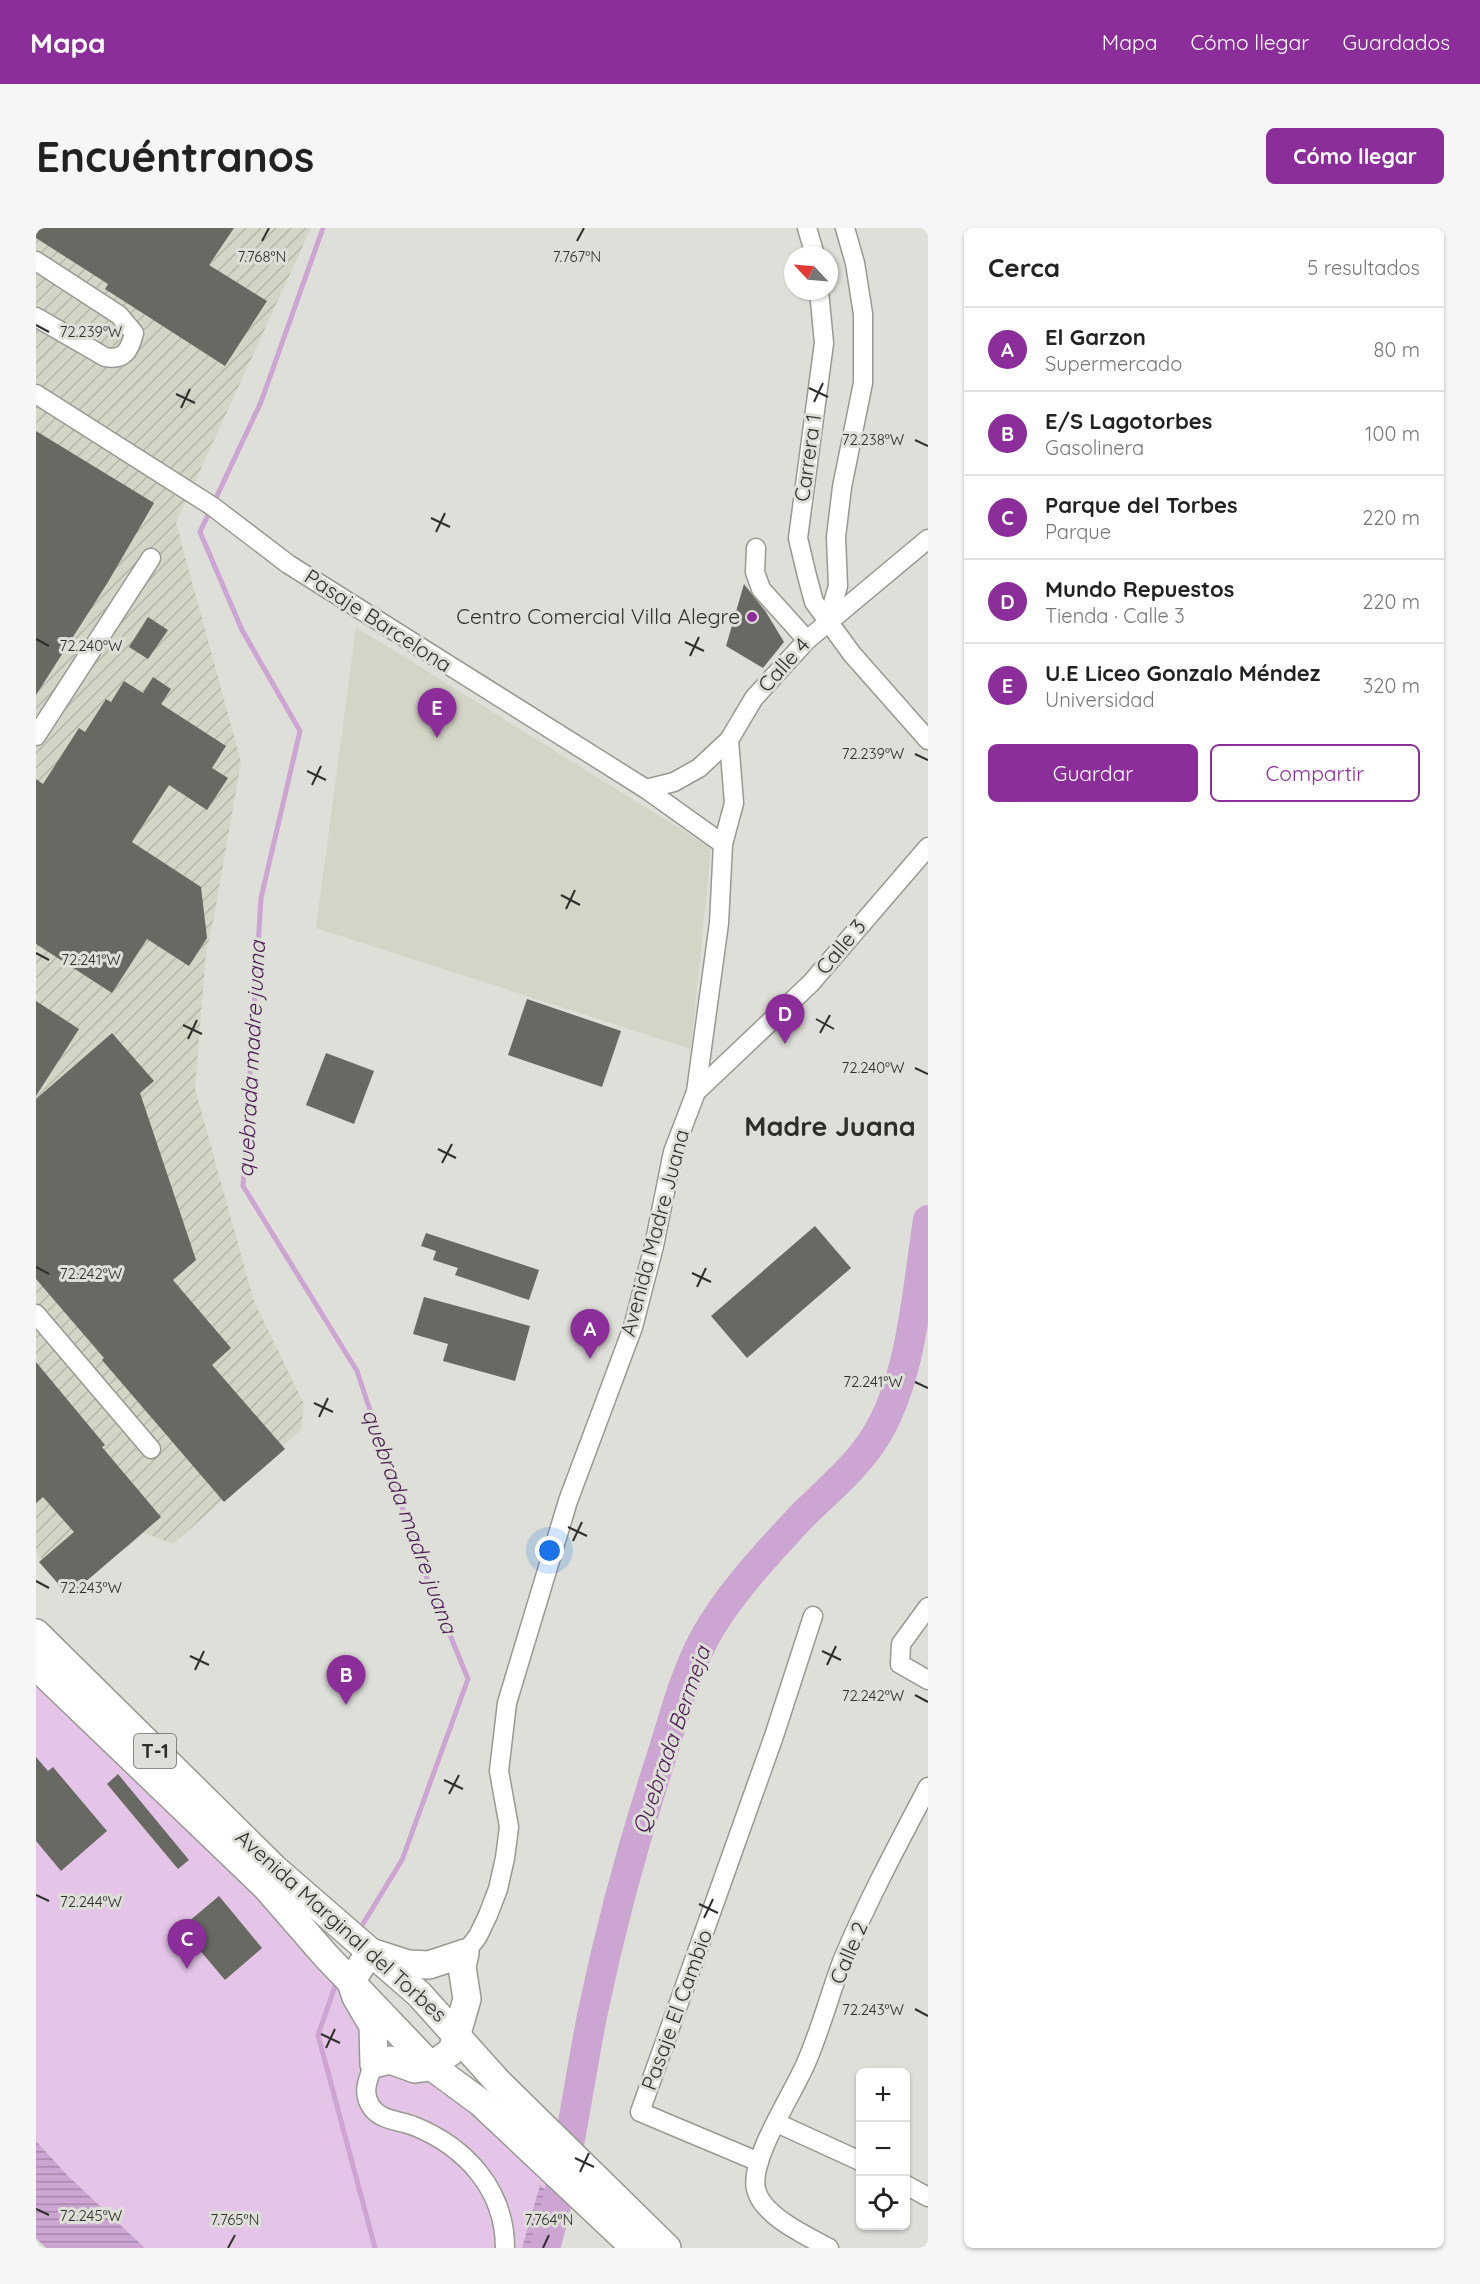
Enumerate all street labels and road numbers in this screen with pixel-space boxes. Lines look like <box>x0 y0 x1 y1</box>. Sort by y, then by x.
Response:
street label: Carrera 1 <box>788 412 826 503</box>
street label: Pasaje Barcelona <box>300 563 457 677</box>
street label: Calle 4 <box>752 632 815 697</box>
street label: Calle 3 <box>810 913 871 979</box>
street label: Avenida Madre Juana <box>614 1126 694 1339</box>
road number: T-1 <box>134 1734 176 1768</box>
street label: Avenida Marginal del Torbes <box>231 1824 453 2027</box>
street label: Calle 2 <box>823 1918 873 1988</box>
street label: Pasaje El Cambio <box>635 1926 717 2094</box>

